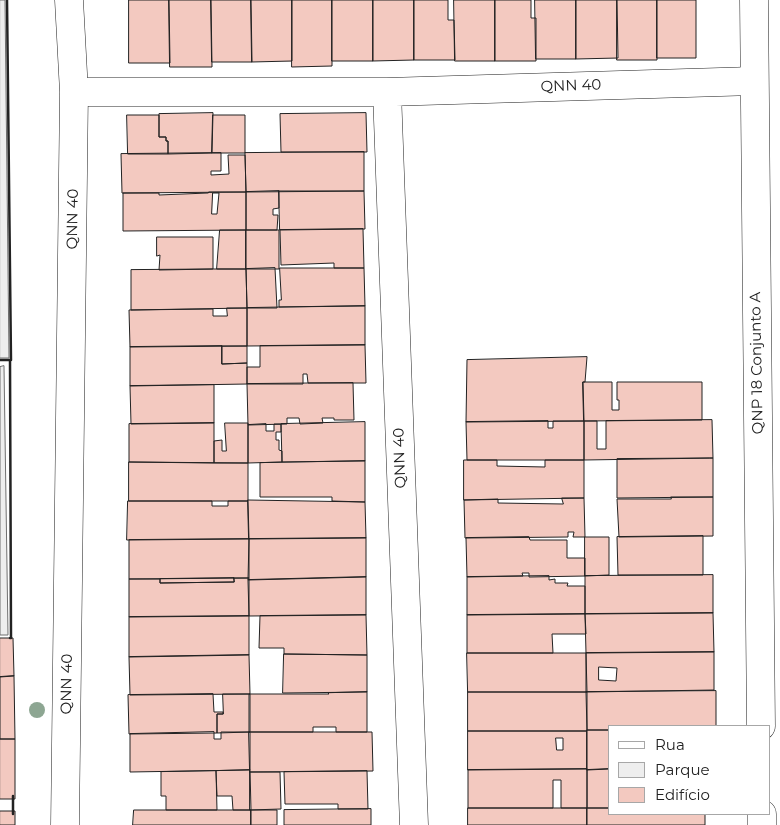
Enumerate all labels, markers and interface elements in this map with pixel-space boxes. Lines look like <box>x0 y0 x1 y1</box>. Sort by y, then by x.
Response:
street label: QNN 40 <box>540 76 602 96</box>
street label: QNN 40 <box>63 188 83 250</box>
street label: QNP 18 Conjunto A <box>747 292 767 434</box>
street label: QNN 40 <box>390 427 410 489</box>
street label: QNN 40 <box>57 653 77 715</box>
legend <box>608 725 770 815</box>
text: Rua <box>655 735 685 754</box>
text: Parque <box>655 760 710 779</box>
text: Edifício <box>655 785 710 804</box>

